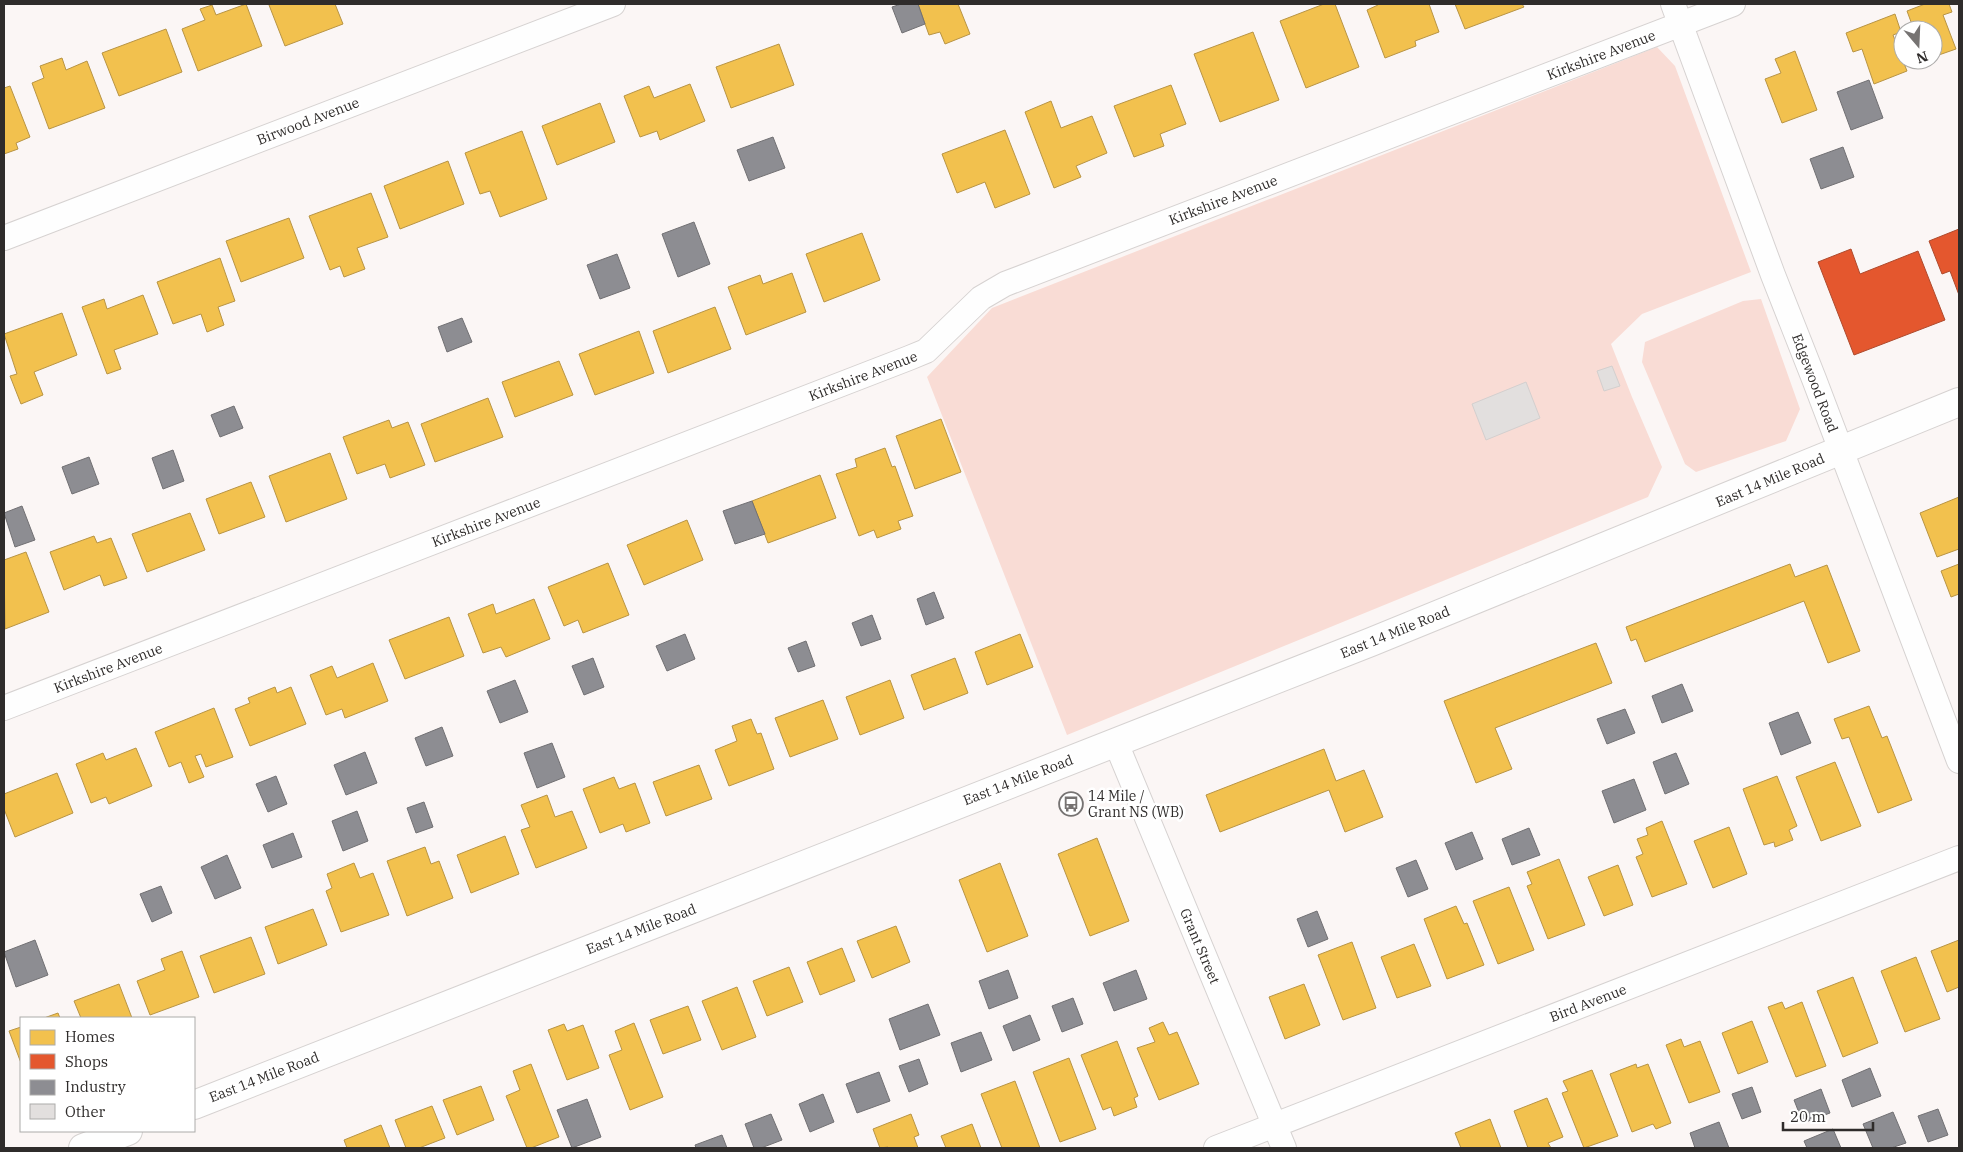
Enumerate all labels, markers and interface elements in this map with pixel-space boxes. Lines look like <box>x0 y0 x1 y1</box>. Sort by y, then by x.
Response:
north arrow <box>1893 20 1943 70</box>
street label: Kirkshire Avenue <box>1544 26 1658 84</box>
text: N <box>1914 47 1930 68</box>
street label: Birwood Avenue <box>254 93 362 149</box>
street label: Kirkshire Avenue <box>1166 171 1280 229</box>
street label: Edgewood Road <box>1788 331 1842 435</box>
street label: Kirkshire Avenue <box>806 347 920 405</box>
street label: East 14 Mile Road <box>1713 449 1828 511</box>
street label: Kirkshire Avenue <box>429 493 543 551</box>
street label: East 14 Mile Road <box>1338 602 1453 662</box>
street label: Kirkshire Avenue <box>51 639 165 697</box>
street label: East 14 Mile Road <box>960 751 1076 809</box>
place label: 14 Mile / Grant NS (WB) <box>1088 787 1184 821</box>
bus stop icon: 14 Mile / Grant NS (WB) <box>1058 791 1084 817</box>
street label: East 14 Mile Road <box>583 900 699 958</box>
street label: Grant Street <box>1176 905 1224 987</box>
street label: Bird Avenue <box>1547 980 1629 1026</box>
legend <box>20 1017 195 1132</box>
text: Homes <box>65 1027 115 1046</box>
street label: East 14 Mile Road <box>206 1048 322 1106</box>
text: Shops <box>65 1052 108 1071</box>
text: Industry <box>65 1077 126 1096</box>
scale bar <box>1783 1100 1873 1132</box>
text: Other <box>65 1102 105 1121</box>
text: 20 m <box>1790 1107 1826 1126</box>

